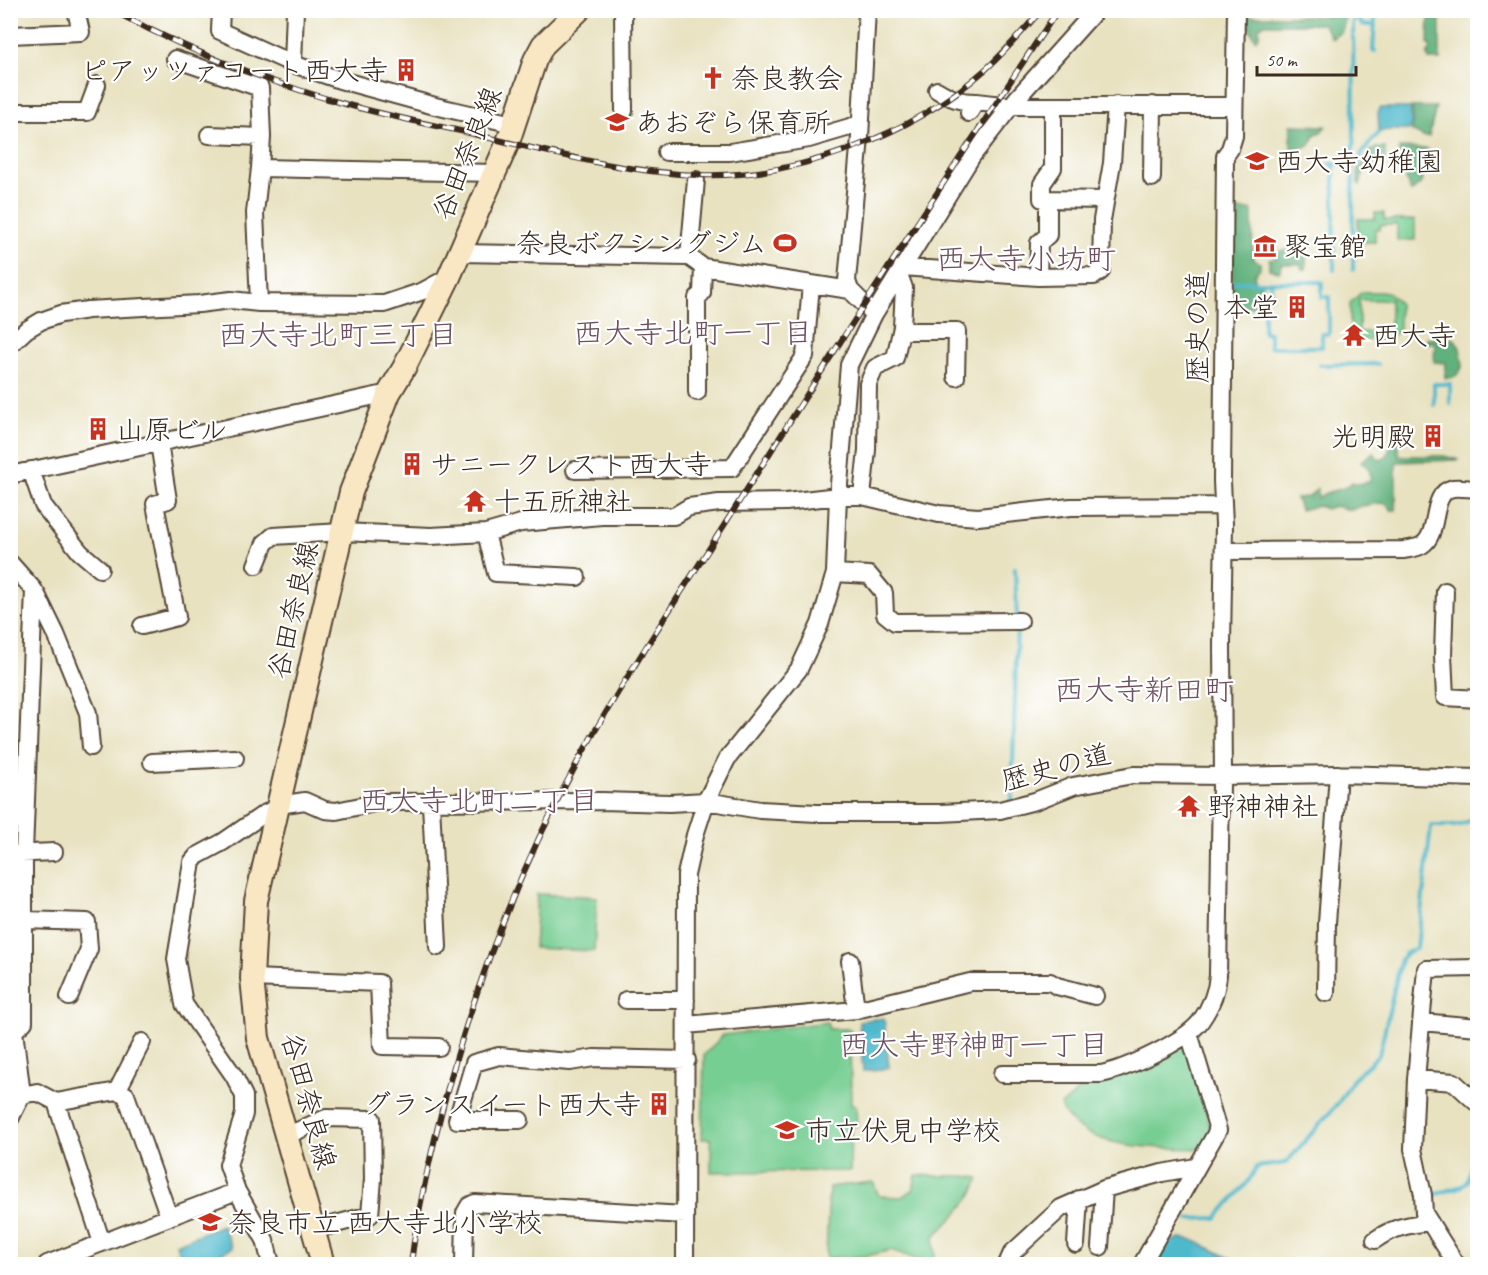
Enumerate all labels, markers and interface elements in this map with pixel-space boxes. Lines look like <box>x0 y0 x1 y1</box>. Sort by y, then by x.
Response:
scale bar <box>1257 39 1356 77</box>
text: 50 m <box>1266 49 1299 71</box>
place label: ピアッツァコート西大寺 <box>80 53 388 88</box>
building icon: ピアッツァコート西大寺 <box>393 57 419 83</box>
place label: 奈良教会 <box>731 61 843 96</box>
church icon: 奈良教会 <box>700 65 726 91</box>
street label: 谷田奈良線 <box>425 82 509 224</box>
place label: あおぞら保育所 <box>635 105 831 140</box>
school or university icon: あおぞら保育所 <box>604 109 630 135</box>
place label: 西大寺幼稚園 <box>1275 144 1443 179</box>
school or university icon: 西大寺幼稚園 <box>1244 148 1270 174</box>
place label: 奈良ボクシングジム <box>516 226 767 261</box>
place label: 聚宝館 <box>1283 229 1367 264</box>
sports icon: 奈良ボクシングジム <box>772 230 798 256</box>
museum icon: 聚宝館 <box>1252 233 1278 259</box>
district label: 西大寺小坊町 <box>936 240 1116 278</box>
street label: 歴史の道 <box>1180 271 1215 383</box>
place label: 本堂 <box>1223 290 1279 325</box>
building icon: 本堂 <box>1284 294 1310 320</box>
district label: 西大寺北町一丁目 <box>573 314 813 352</box>
district label: 西大寺北町三丁目 <box>218 316 458 354</box>
place label: 西大寺 <box>1372 318 1456 353</box>
temple icon: 西大寺 <box>1341 322 1367 348</box>
place label: 山原ビル <box>116 412 227 447</box>
building icon: 山原ビル <box>85 416 111 442</box>
place label: 光明殿 <box>1331 419 1415 454</box>
building icon: 光明殿 <box>1420 423 1446 449</box>
place label: サニークレスト西大寺 <box>430 447 712 482</box>
building icon: サニークレスト西大寺 <box>399 451 425 477</box>
place label: 十五所神社 <box>493 484 633 519</box>
temple icon: 十五所神社 <box>462 488 488 514</box>
street label: 谷田奈良線 <box>260 538 326 682</box>
district label: 西大寺新田町 <box>1054 671 1234 709</box>
street label: 歴史の道 <box>997 736 1115 798</box>
district label: 西大寺北町二丁目 <box>359 782 599 820</box>
place label: 野神神社 <box>1207 789 1319 824</box>
temple icon: 野神神社 <box>1176 793 1202 819</box>
district label: 西大寺野神町一丁目 <box>839 1026 1109 1064</box>
street label: 谷田奈良線 <box>274 1029 344 1173</box>
place label: グランスイート西大寺 <box>363 1087 641 1122</box>
building icon: グランスイート西大寺 <box>646 1091 672 1117</box>
place label: 市立伏見中学校 <box>805 1113 1001 1148</box>
school or university icon: 市立伏見中学校 <box>774 1117 800 1143</box>
place label: 奈良市立 西大寺北小学校 <box>228 1205 543 1240</box>
school or university icon: 奈良市立 西大寺北小学校 <box>197 1209 223 1235</box>

